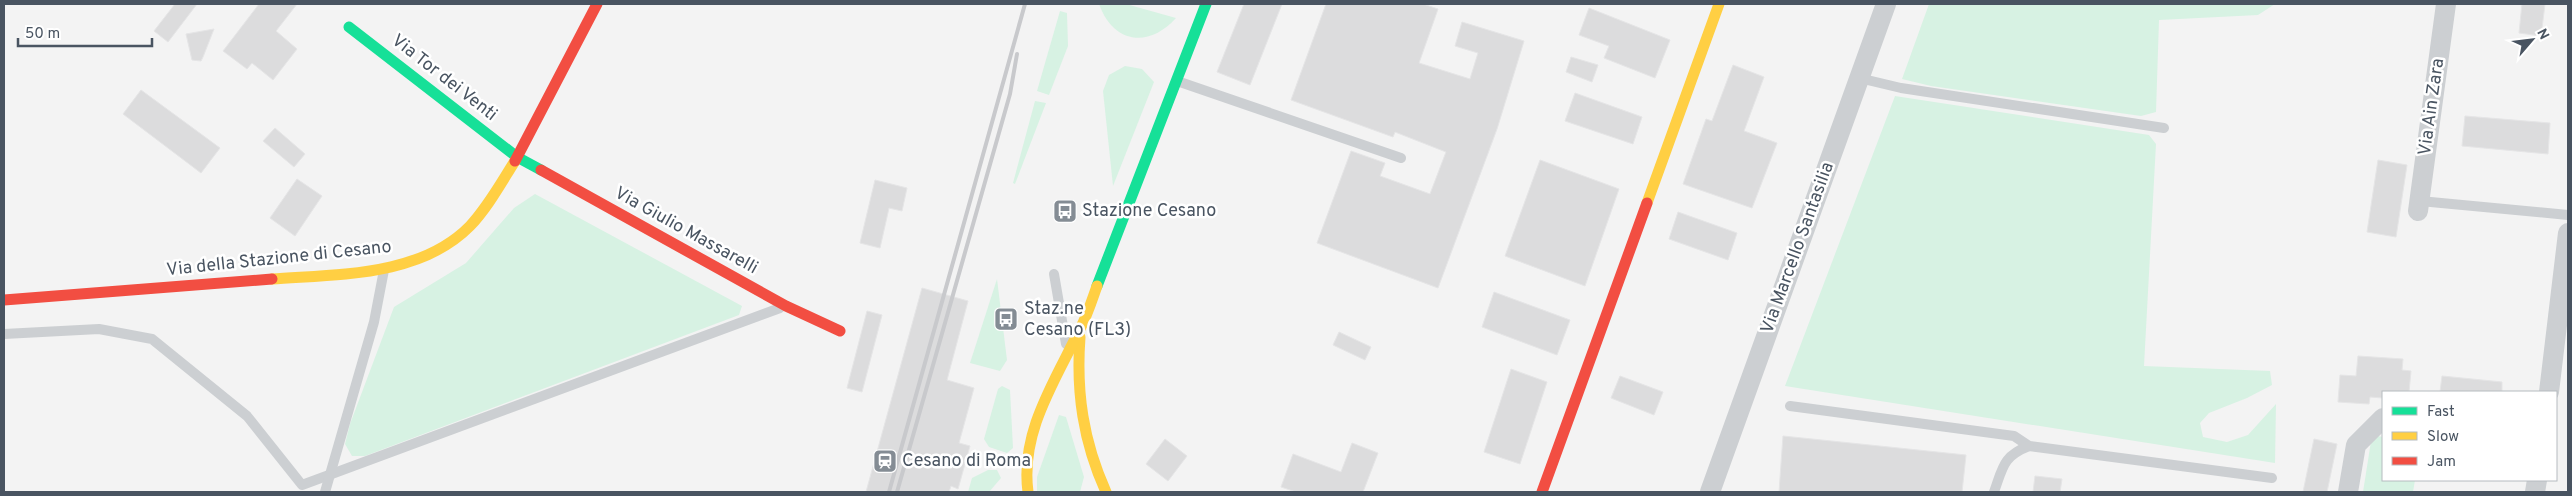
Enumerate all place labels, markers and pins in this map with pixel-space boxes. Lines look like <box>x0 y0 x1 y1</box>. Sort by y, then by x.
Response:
bus stop icon: Stazione Cesano <box>1052 198 1078 224</box>
place label: Stazione Cesano <box>1082 200 1216 223</box>
place label: Staz.ne Cesano (FL3) <box>1024 298 1131 342</box>
bus stop icon: Staz.ne Cesano (FL3) <box>993 306 1019 332</box>
station icon: Cesano di Roma <box>872 448 898 474</box>
place label: Cesano di Roma <box>902 450 1031 473</box>

